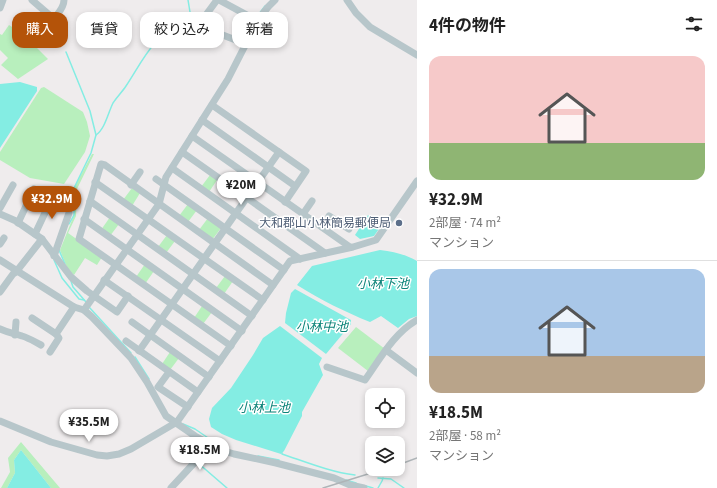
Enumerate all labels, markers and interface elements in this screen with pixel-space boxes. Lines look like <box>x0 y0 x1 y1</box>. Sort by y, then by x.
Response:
chip: 購入 <box>12 12 68 48</box>
chip: 賃貸 <box>76 12 132 48</box>
chip: 絞り込み <box>140 12 224 48</box>
chip: 新着 <box>232 12 288 48</box>
icon: filters <box>683 13 705 35</box>
text: 4件の物件 <box>429 14 506 38</box>
icon: home <box>531 82 603 154</box>
pin: ¥20M <box>217 172 265 206</box>
text: ¥20M <box>226 176 256 194</box>
pin: ¥32.9M <box>19 186 85 220</box>
text: ¥32.9M <box>429 188 483 212</box>
text: ¥32.9M <box>31 190 73 208</box>
text: 2部屋 · 74 m² <box>429 214 501 232</box>
place label: 大和郡山小林簡易郵便局 <box>259 215 391 232</box>
marker: 大和郡山小林簡易郵便局 <box>394 218 404 228</box>
text: マンション <box>429 234 494 252</box>
water label: 小林下池 <box>357 275 411 293</box>
icon: home <box>531 295 603 367</box>
water label: 小林中池 <box>296 318 350 336</box>
map controls <box>365 388 405 476</box>
button: locate <box>365 388 405 428</box>
water label: 小林上池 <box>238 399 292 417</box>
text: ¥18.5M <box>429 401 483 425</box>
pin: ¥35.5M <box>56 409 122 443</box>
text: ¥35.5M <box>68 413 110 431</box>
text: 2部屋 · 58 m² <box>429 427 501 445</box>
button: layers <box>365 436 405 476</box>
pin: ¥18.5M <box>167 437 233 471</box>
text: ¥18.5M <box>179 441 221 459</box>
text: マンション <box>429 447 494 465</box>

